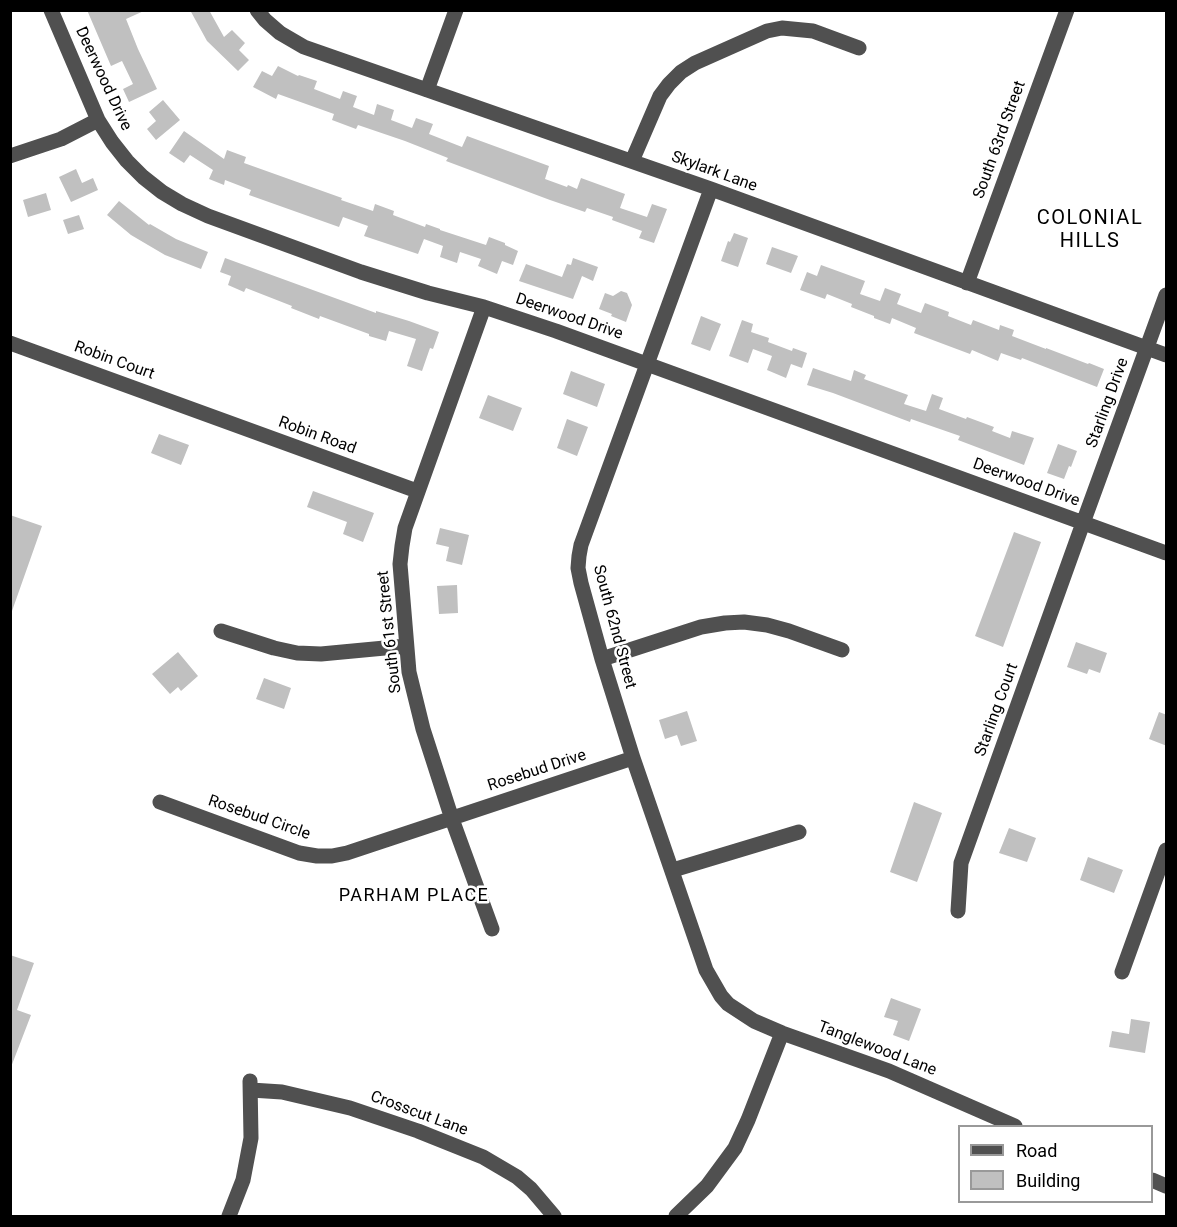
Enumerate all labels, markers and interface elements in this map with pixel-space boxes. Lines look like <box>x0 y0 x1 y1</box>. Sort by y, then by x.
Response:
street label: Deerwood Drive <box>71 24 135 134</box>
street label: South 63rd Street <box>970 78 1030 202</box>
street label: Skylark Lane <box>668 148 760 196</box>
district label: COLONIAL HILLS <box>1037 207 1143 254</box>
street label: Deerwood Drive <box>513 290 625 344</box>
street label: Robin Court <box>71 338 157 384</box>
street label: Starling Drive <box>1083 355 1133 451</box>
street label: Robin Road <box>275 413 359 459</box>
street label: Deerwood Drive <box>970 455 1082 511</box>
street label: South 62nd Street <box>588 563 640 691</box>
street label: South 61st Street <box>374 570 406 694</box>
street label: Starling Court <box>971 661 1023 759</box>
street label: Rosebud Drive <box>485 746 589 796</box>
street label: Rosebud Circle <box>205 792 313 844</box>
district label: PARHAM PLACE <box>339 885 489 907</box>
street label: Tanglewood Lane <box>815 1018 939 1080</box>
street label: Crosscut Lane <box>368 1087 470 1141</box>
legend <box>958 1125 1153 1203</box>
text: Road <box>1016 1140 1057 1161</box>
text: Building <box>1016 1170 1080 1191</box>

